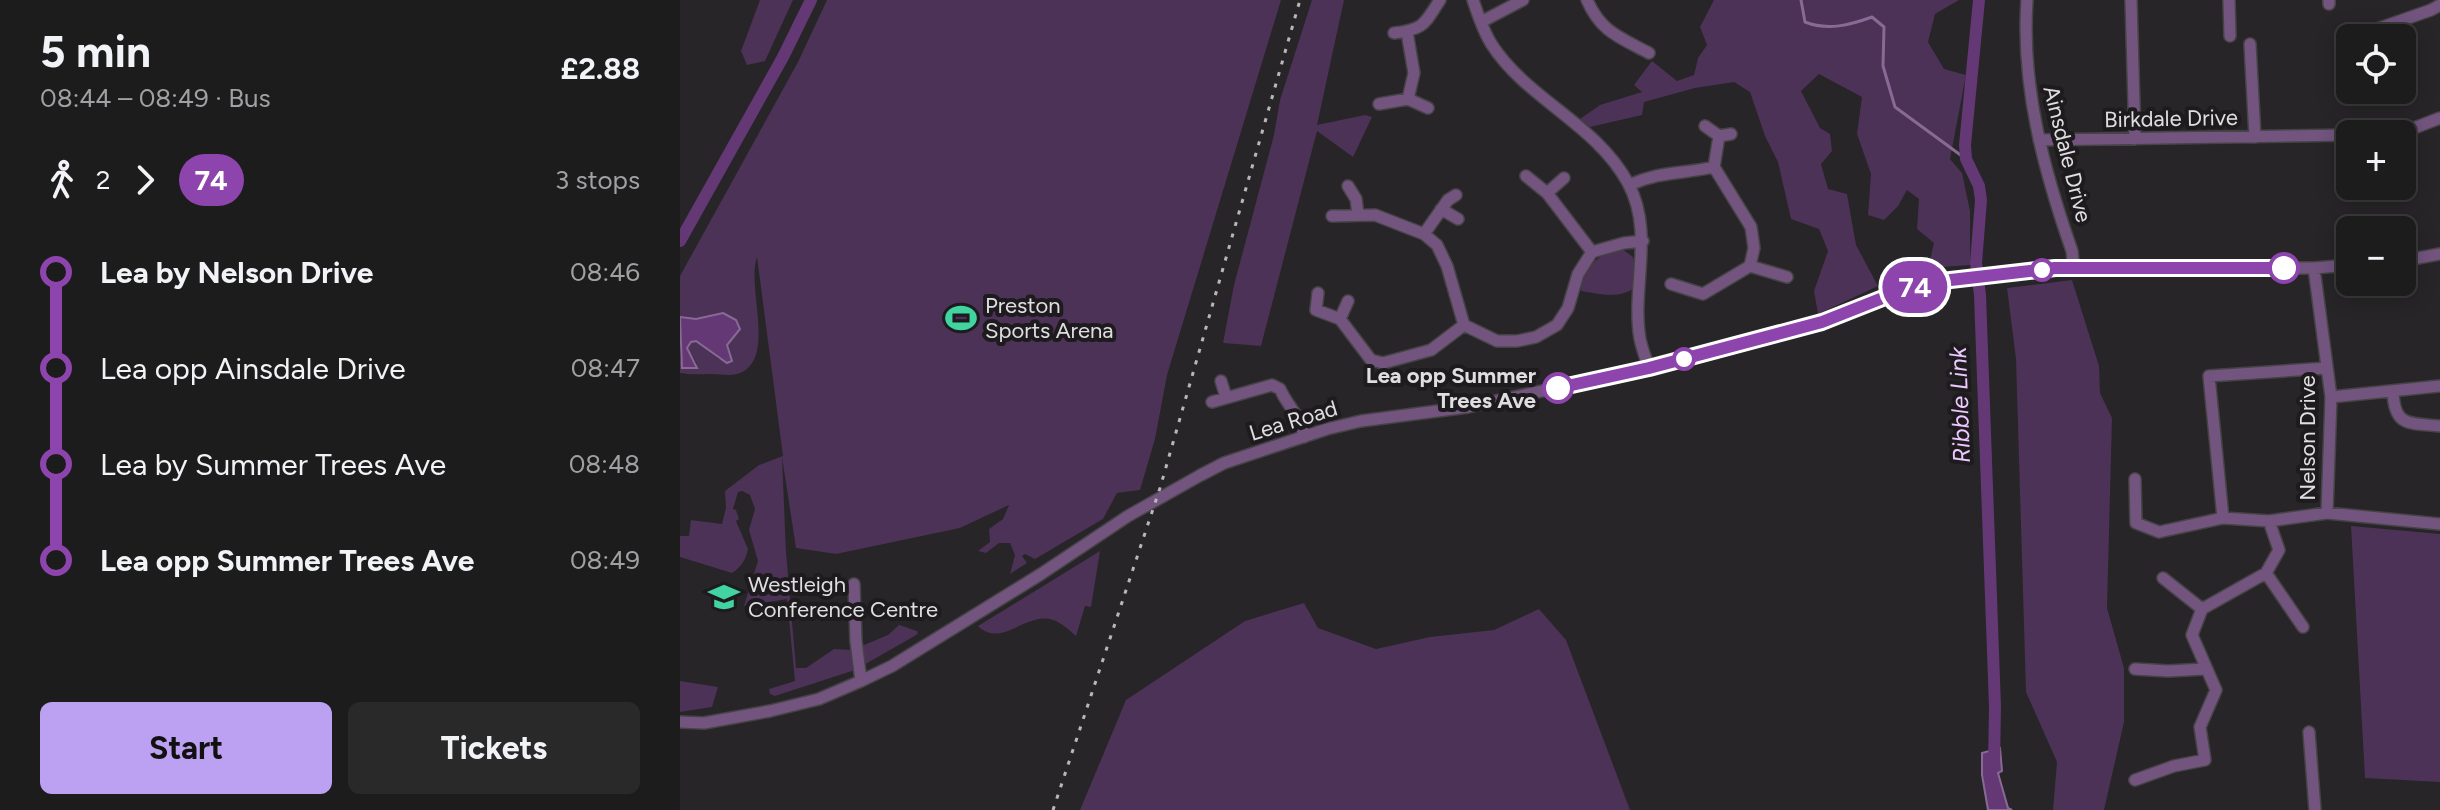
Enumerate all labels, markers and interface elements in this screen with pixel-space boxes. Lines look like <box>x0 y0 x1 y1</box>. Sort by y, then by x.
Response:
map controls <box>2336 24 2416 296</box>
button: locate <box>2336 24 2416 104</box>
text: 5 min <box>40 25 151 78</box>
text: £2.88 <box>561 50 640 87</box>
text: 08:44 – 08:49 · Bus <box>40 82 271 114</box>
street label: Ainsdale Drive <box>2038 83 2098 225</box>
street label: Birkdale Drive <box>2104 104 2238 133</box>
button: + <box>2336 120 2416 200</box>
icon: walk <box>40 158 84 202</box>
icon: forward <box>123 158 167 202</box>
text: 74 <box>195 163 228 197</box>
text: 2 <box>96 164 111 196</box>
text: 3 stops <box>555 164 640 196</box>
button: − <box>2336 216 2416 296</box>
unlabelled marker <box>2269 253 2299 283</box>
text: Lea by Nelson Drive <box>100 254 373 291</box>
text: 08:46 <box>570 256 640 288</box>
unlabelled marker <box>2031 259 2053 281</box>
line badge: 74 <box>1879 261 1951 313</box>
text: 74 <box>1898 270 1932 304</box>
place label: Preston Sports Arena <box>985 292 1114 344</box>
sports icon: Preston Sports Arena <box>944 301 978 335</box>
water label: Ribble Link <box>1943 345 1976 464</box>
unlabelled marker <box>1673 348 1695 370</box>
text: Lea opp Ainsdale Drive <box>100 350 406 387</box>
text: 08:47 <box>571 352 640 384</box>
place label: Lea opp Summer Trees Ave <box>1366 362 1537 414</box>
marker: Lea opp Summer Trees Ave <box>1543 373 1573 403</box>
street label: Nelson Drive <box>2294 375 2321 501</box>
street label: Lea Road <box>1246 394 1340 447</box>
text: Lea by Summer Trees Ave <box>100 446 446 483</box>
text: 08:48 <box>569 448 640 480</box>
text: Lea opp Summer Trees Ave <box>100 542 474 579</box>
text: 08:49 <box>570 544 640 576</box>
place label: Westleigh Conference Centre <box>748 571 938 623</box>
school or university icon: Westleigh Conference Centre <box>707 580 741 614</box>
button: Start <box>40 702 332 794</box>
button: Tickets <box>348 702 640 794</box>

